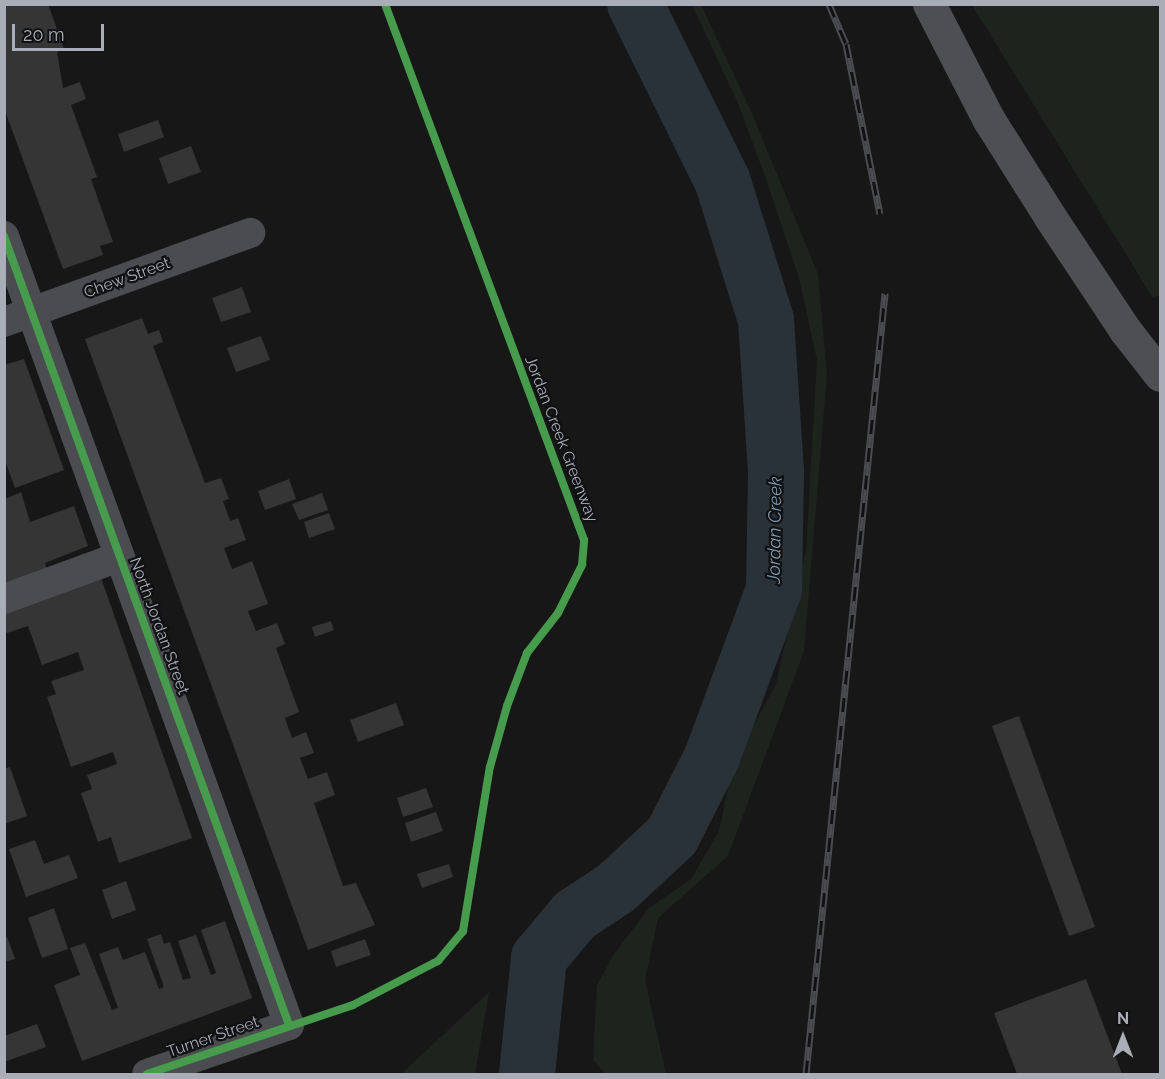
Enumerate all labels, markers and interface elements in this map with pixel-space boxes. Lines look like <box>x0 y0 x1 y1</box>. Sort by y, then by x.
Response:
scale bar <box>15 12 106 50</box>
text: 20 m <box>23 24 65 45</box>
street label: Chew Street <box>81 253 173 303</box>
street label: Jordan Creek Greenway <box>520 353 602 525</box>
water label: Jordan Creek <box>763 476 787 584</box>
street label: North Jordan Street <box>125 555 193 697</box>
north arrow <box>1093 1007 1153 1067</box>
text: N <box>1117 1009 1129 1028</box>
street label: Turner Street <box>164 1012 262 1062</box>

